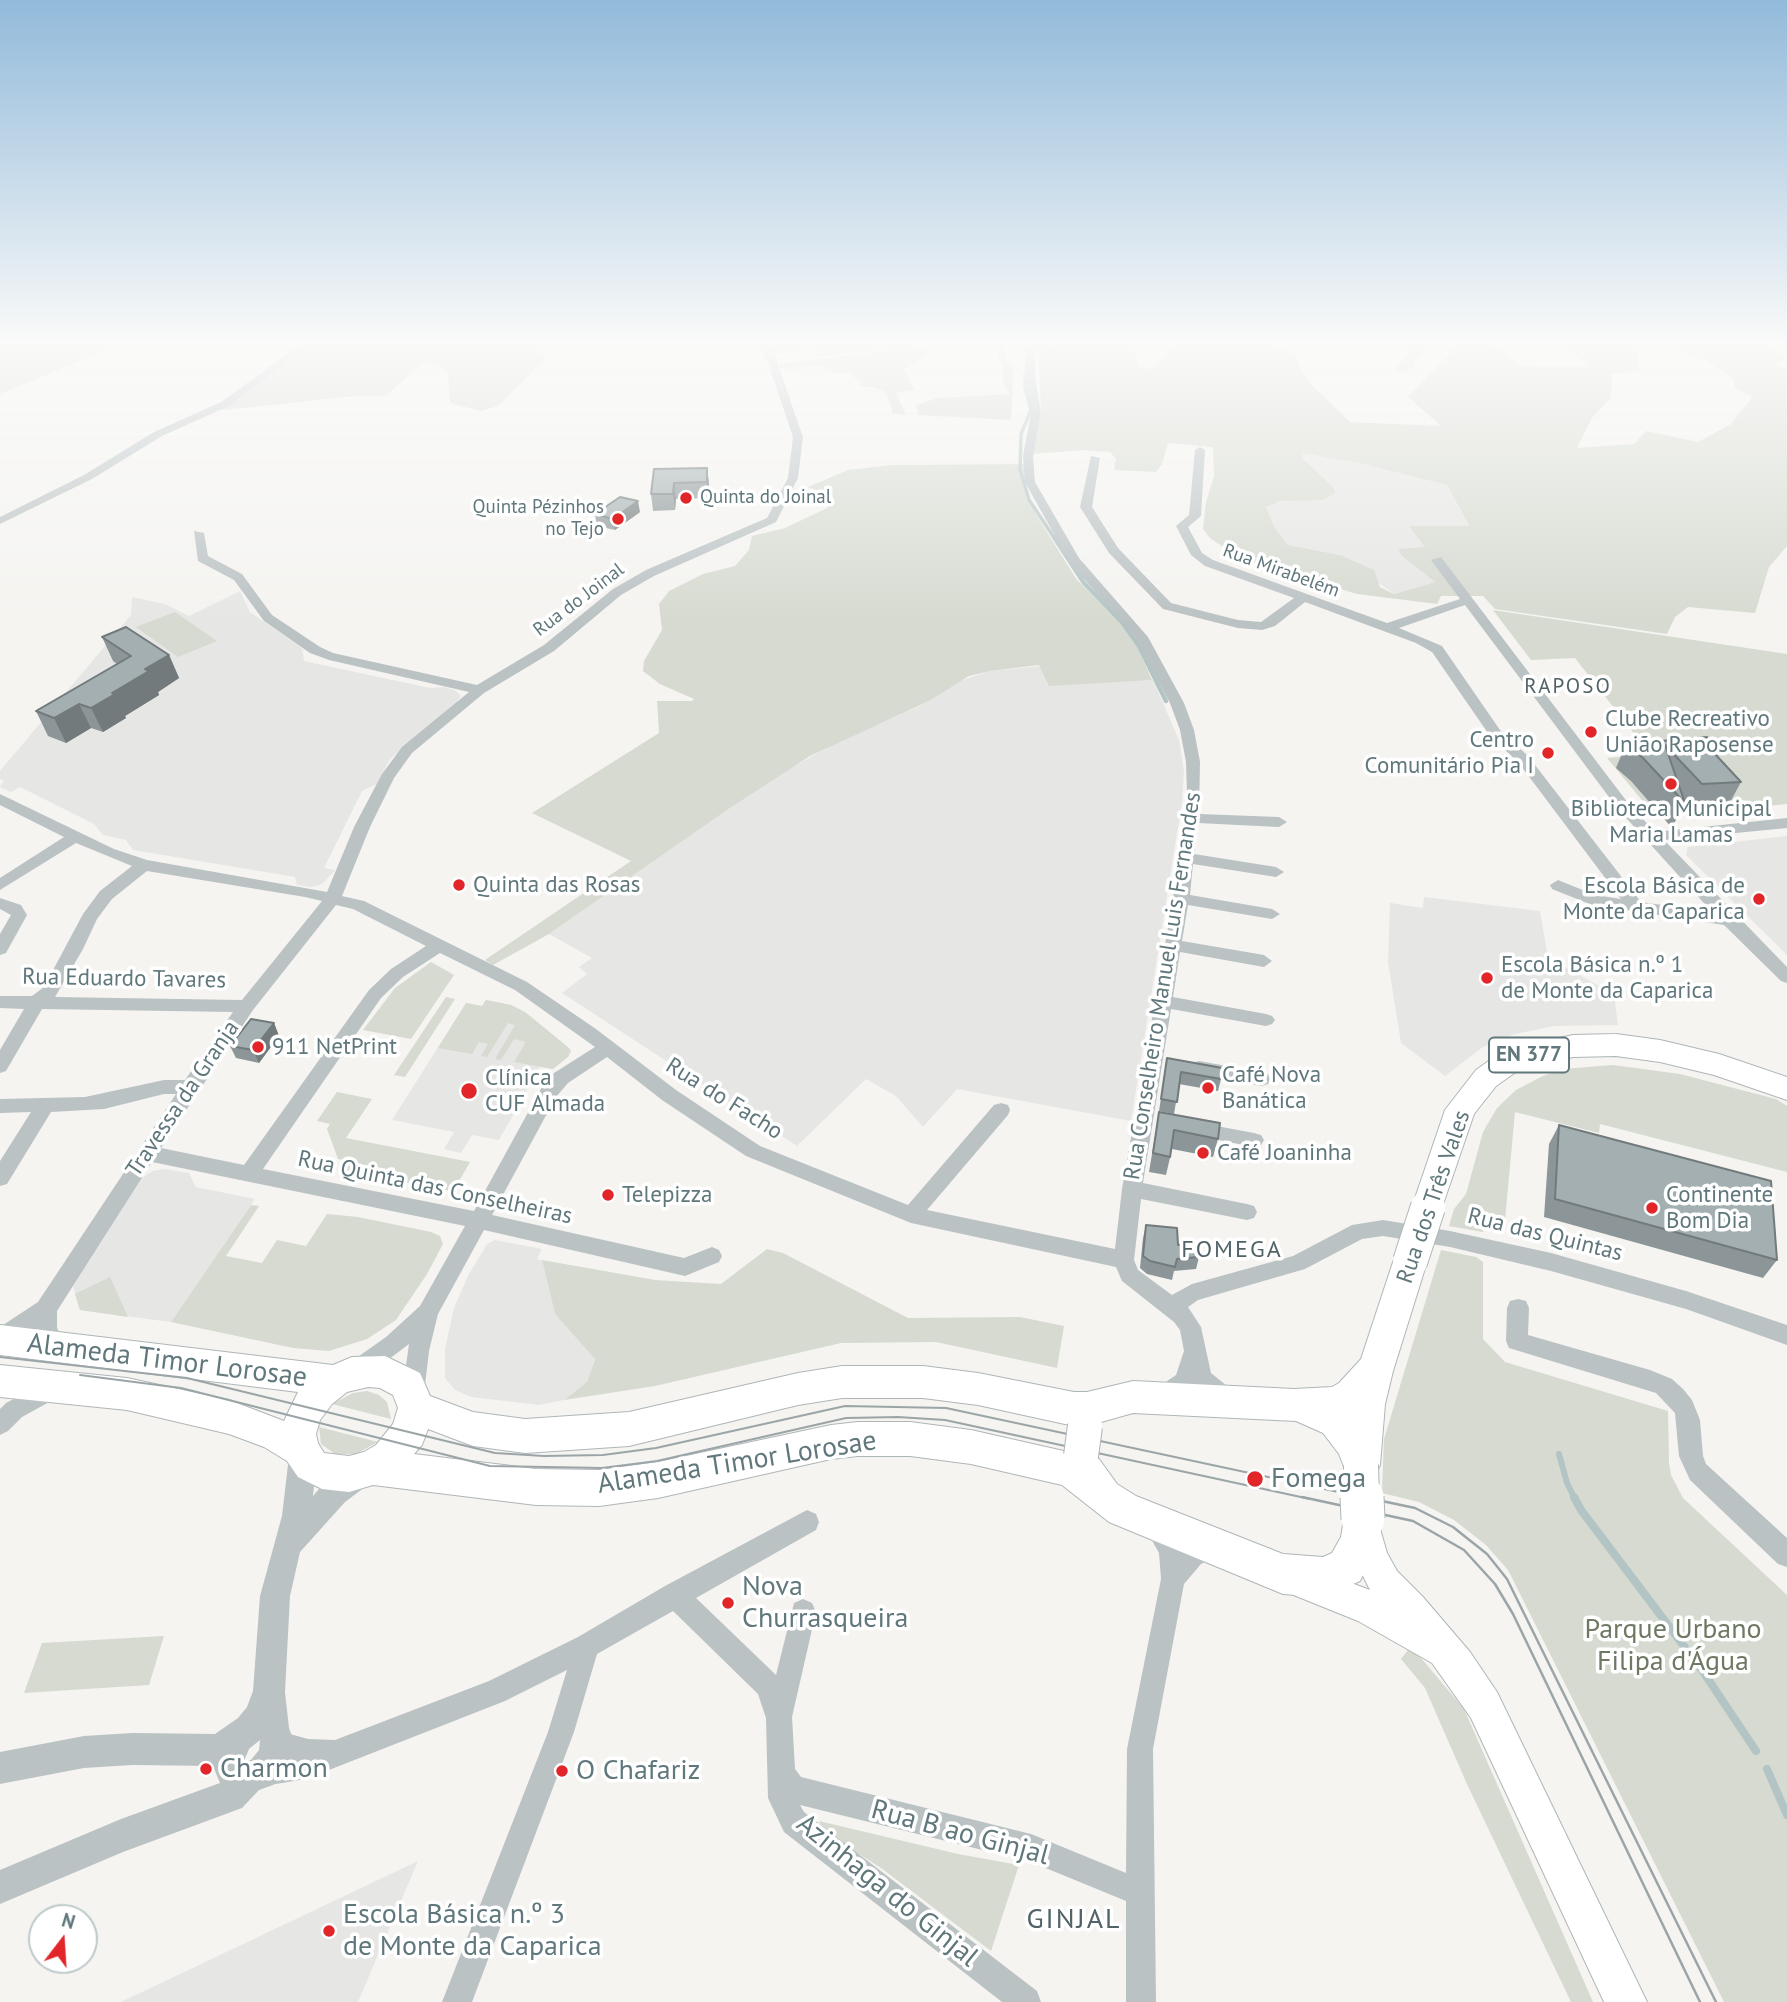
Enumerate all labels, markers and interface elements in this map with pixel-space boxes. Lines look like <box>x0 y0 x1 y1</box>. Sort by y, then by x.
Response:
place label: Quinta do Joinal <box>700 487 831 509</box>
marker: Quinta do Joinal <box>678 490 694 506</box>
place label: Quinta Pézinhos no Tejo <box>472 497 604 541</box>
marker: Quinta Pézinhos no Tejo <box>610 511 626 527</box>
street label: Rua Mirabelém <box>1220 539 1342 603</box>
street label: Rua do Joinal <box>529 559 629 641</box>
district label: RAPOSO <box>1525 674 1611 700</box>
place label: Clube Recreativo União Raposense <box>1605 705 1774 759</box>
marker: Clube Recreativo União Raposense <box>1583 724 1599 740</box>
place label: Centro Comunitário Pia I <box>1365 726 1534 780</box>
marker: Centro Comunitário Pia I <box>1540 745 1556 761</box>
marker: Biblioteca Municipal Maria Lamas <box>1663 776 1679 792</box>
street label: Rua Conselheiro Manuel Luis Fernandes <box>1119 790 1207 1182</box>
place label: Biblioteca Municipal Maria Lamas <box>1571 795 1771 849</box>
place label: Quinta das Rosas <box>473 871 641 899</box>
place label: Escola Básica de Monte da Caparica <box>1563 872 1745 926</box>
marker: Quinta das Rosas <box>451 877 467 893</box>
marker: Escola Básica de Monte da Caparica <box>1751 891 1767 907</box>
place label: Escola Básica n.º 1 de Monte da Caparica <box>1501 951 1713 1005</box>
street label: Rua Eduardo Tavares <box>22 963 226 995</box>
marker: Escola Básica n.º 1 de Monte da Caparica <box>1479 970 1495 986</box>
street label: Travessa da Granja <box>121 1016 245 1182</box>
place label: 911 NetPrint <box>272 1033 397 1061</box>
road number: EN 377 <box>1489 1038 1569 1072</box>
marker: 911 NetPrint <box>250 1039 266 1055</box>
street label: Rua do Facho <box>660 1052 788 1146</box>
place label: Café Nova Banática <box>1222 1061 1321 1115</box>
place label: Clínica CUF Almada <box>485 1064 605 1118</box>
marker: Café Nova Banática <box>1200 1080 1216 1096</box>
marker: Clínica CUF Almada <box>459 1081 479 1101</box>
street label: Rua dos Três Vales <box>1391 1107 1477 1287</box>
place label: Café Joaninha <box>1217 1139 1352 1167</box>
street label: Rua Quinta das Conselheiras <box>295 1145 575 1231</box>
marker: Café Joaninha <box>1195 1145 1211 1161</box>
place label: Telepizza <box>622 1181 712 1209</box>
place label: Continente Bom Dia <box>1666 1181 1773 1235</box>
marker: Telepizza <box>600 1187 616 1203</box>
marker: Continente Bom Dia <box>1644 1200 1660 1216</box>
street label: Rua das Quintas <box>1465 1202 1625 1268</box>
district label: FOMEGA <box>1182 1236 1282 1264</box>
street label: Alameda Timor Lorosae <box>25 1327 309 1395</box>
street label: Alameda Timor Lorosae <box>595 1424 879 1502</box>
place label: Fomega <box>1271 1462 1366 1496</box>
marker: Fomega <box>1245 1469 1265 1489</box>
place label: Nova Churrasqueira <box>742 1570 908 1636</box>
marker: Nova Churrasqueira <box>720 1595 736 1611</box>
park label: Parque Urbano Filipa d'Água <box>1584 1613 1762 1679</box>
place label: Charmon <box>220 1752 328 1786</box>
place label: O Chafariz <box>576 1754 700 1788</box>
marker: Charmon <box>198 1761 214 1777</box>
marker: O Chafariz <box>554 1763 570 1779</box>
street label: Rua B ao Ginjal <box>867 1793 1053 1873</box>
street label: Azinhaga do Ginjal <box>789 1808 985 1974</box>
place label: Escola Básica n.º 3 de Monte da Caparica <box>343 1898 602 1964</box>
district label: GINJAL <box>1027 1903 1121 1937</box>
north arrow <box>28 1904 98 1974</box>
text: N <box>59 1908 78 1934</box>
marker: Escola Básica n.º 3 de Monte da Caparica <box>321 1923 337 1939</box>

